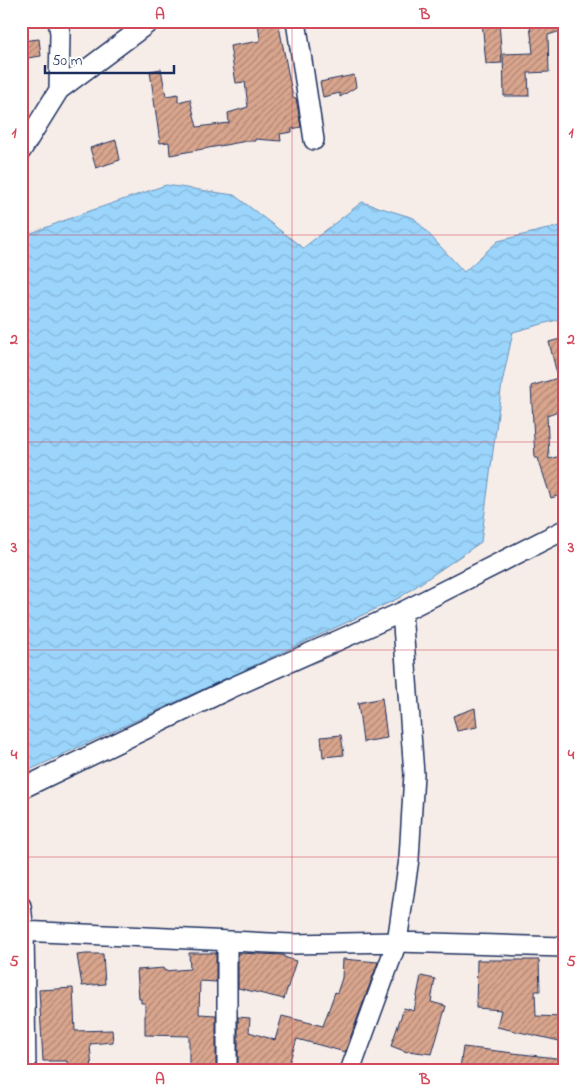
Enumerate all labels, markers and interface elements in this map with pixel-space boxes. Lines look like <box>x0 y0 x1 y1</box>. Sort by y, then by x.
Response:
text: A <box>155 3 165 27</box>
text: B <box>419 3 431 27</box>
scale bar <box>45 42 174 74</box>
text: 50 m <box>52 50 83 72</box>
text: 1 <box>11 121 17 145</box>
text: 1 <box>568 121 574 145</box>
text: 2 <box>9 328 18 352</box>
text: 2 <box>566 328 575 352</box>
text: 3 <box>10 536 18 560</box>
text: 3 <box>567 536 575 560</box>
text: 4 <box>10 743 18 767</box>
text: 4 <box>567 743 575 767</box>
text: 5 <box>9 950 19 974</box>
text: 5 <box>566 950 576 974</box>
text: A <box>155 1068 165 1092</box>
text: B <box>419 1068 431 1092</box>

